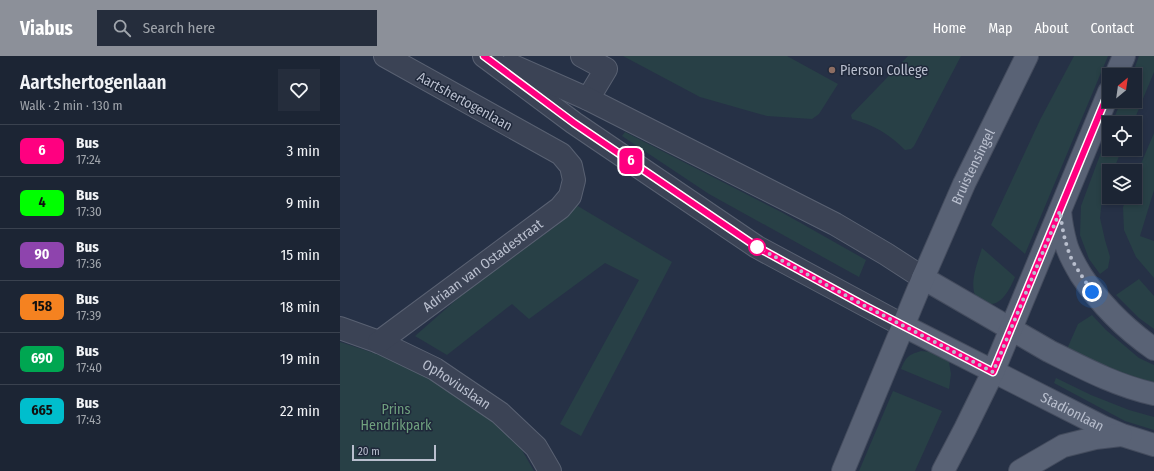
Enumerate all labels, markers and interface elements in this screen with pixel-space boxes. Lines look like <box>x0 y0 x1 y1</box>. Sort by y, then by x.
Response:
search box <box>97 10 377 46</box>
text: Viabus <box>20 17 73 40</box>
icon: search <box>111 17 133 39</box>
text: Search here <box>143 19 215 37</box>
text: Home <box>933 20 966 37</box>
text: Map <box>988 20 1012 37</box>
text: About <box>1034 20 1069 37</box>
text: Contact <box>1091 20 1134 37</box>
place label: Pierson College <box>840 62 928 79</box>
marker: Pierson College <box>827 65 837 75</box>
street label: Aartshertogenlaan <box>414 68 515 135</box>
north arrow <box>1102 68 1142 108</box>
map controls <box>1102 68 1142 204</box>
button: heart <box>278 69 320 111</box>
text: Aartshertogenlaan <box>20 71 166 94</box>
text: Walk · 2 min · 130 m <box>20 98 122 113</box>
button: locate <box>1102 116 1142 156</box>
street label: Bruistensingel <box>948 126 999 207</box>
text: Bus <box>76 134 99 152</box>
text: 6 <box>38 142 46 159</box>
text: 3 min <box>286 142 320 160</box>
line badge: 6 <box>618 148 644 174</box>
text: 17:24 <box>76 152 101 167</box>
text: 6 <box>627 152 635 169</box>
button: layers <box>1102 164 1142 204</box>
text: Bus <box>76 186 99 204</box>
text: 4 <box>38 194 46 211</box>
text: 9 min <box>286 194 320 212</box>
text: 17:30 <box>76 204 102 219</box>
street label: Adriaan van Ostadestraat <box>420 215 547 316</box>
text: Bus <box>76 238 99 256</box>
unlabelled marker <box>748 238 766 256</box>
text: 90 <box>35 246 49 263</box>
text: 15 min <box>281 246 320 264</box>
text: 17:36 <box>76 256 102 271</box>
your location <box>1082 282 1102 302</box>
text: Bus <box>76 290 99 308</box>
text: 158 <box>32 298 52 315</box>
text: 18 min <box>280 298 320 316</box>
text: 17:39 <box>76 308 101 323</box>
text: Bus <box>76 342 99 360</box>
text: 690 <box>31 350 53 367</box>
text: 19 min <box>280 350 320 368</box>
street label: Ophoviuslaan <box>419 356 494 413</box>
text: 17:40 <box>76 360 102 375</box>
street label: Stadionlaan <box>1038 389 1107 435</box>
text: Bus <box>76 394 99 412</box>
park label: Prins Hendrikpark <box>361 401 432 434</box>
text: 665 <box>31 402 53 419</box>
text: 22 min <box>280 402 320 420</box>
text: 17:43 <box>76 412 101 427</box>
scale bar <box>352 443 436 462</box>
text: 20 m <box>358 445 380 458</box>

